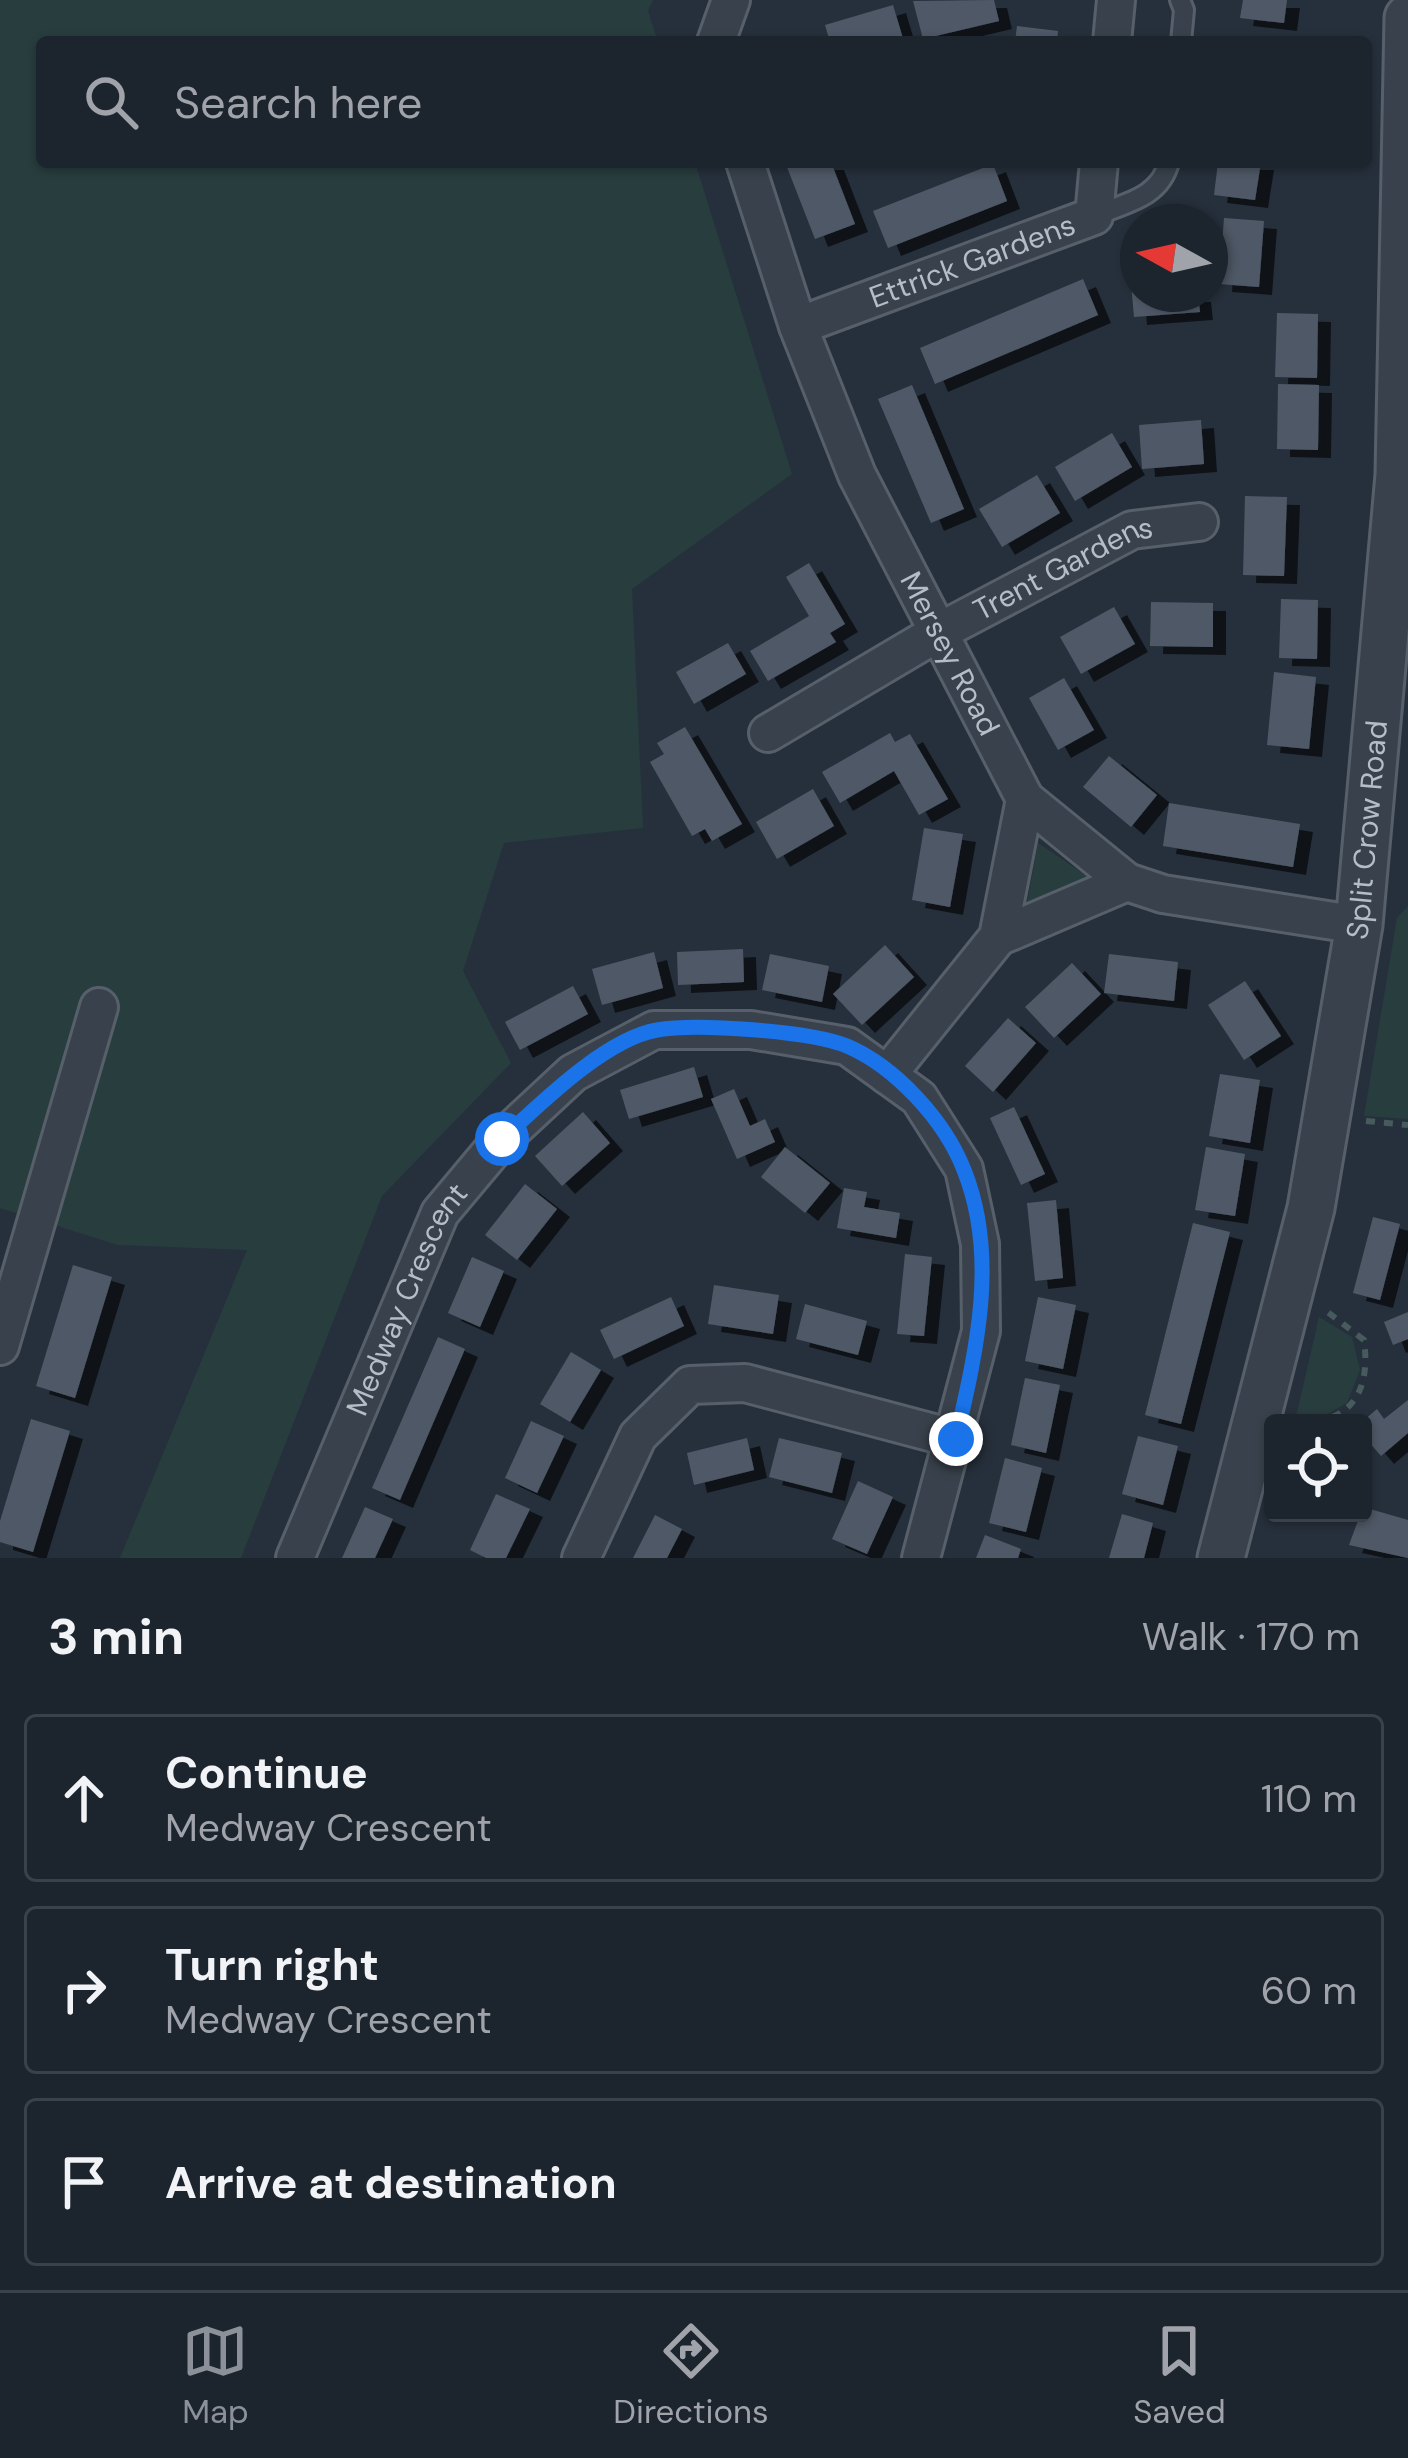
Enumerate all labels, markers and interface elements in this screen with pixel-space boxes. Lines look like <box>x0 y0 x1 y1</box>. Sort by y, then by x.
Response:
search box <box>36 36 1372 168</box>
icon: search <box>78 69 144 135</box>
text: Search here <box>174 73 422 132</box>
north arrow <box>1120 204 1228 312</box>
street label: Ettrick Gardens <box>864 205 1081 317</box>
street label: Trent Gardens <box>966 508 1155 629</box>
street label: Mersey Road <box>892 565 1009 742</box>
street label: Split Crow Road <box>1337 719 1396 942</box>
route start <box>475 1112 529 1166</box>
street label: Medway Crescent <box>337 1175 476 1421</box>
route end <box>929 1412 983 1466</box>
map controls <box>1264 1414 1372 1522</box>
button: locate <box>1264 1414 1372 1522</box>
text: 3 min <box>48 1603 184 1670</box>
text: Walk · 170 m <box>1142 1611 1360 1662</box>
text: Continue <box>165 1743 368 1802</box>
icon: ahead <box>51 1765 117 1831</box>
text: 110 m <box>1261 1773 1357 1824</box>
text: Medway Crescent <box>165 1802 492 1853</box>
text: Turn right <box>165 1935 379 1994</box>
icon: right <box>51 1957 117 2023</box>
text: 60 m <box>1261 1965 1357 2016</box>
text: Medway Crescent <box>165 1994 492 2045</box>
icon: arrive <box>51 2149 117 2215</box>
text: Arrive at destination <box>165 2153 617 2212</box>
tab: Map <box>182 2318 249 2433</box>
tab: Directions <box>613 2318 769 2433</box>
tab: Saved <box>1133 2318 1226 2433</box>

